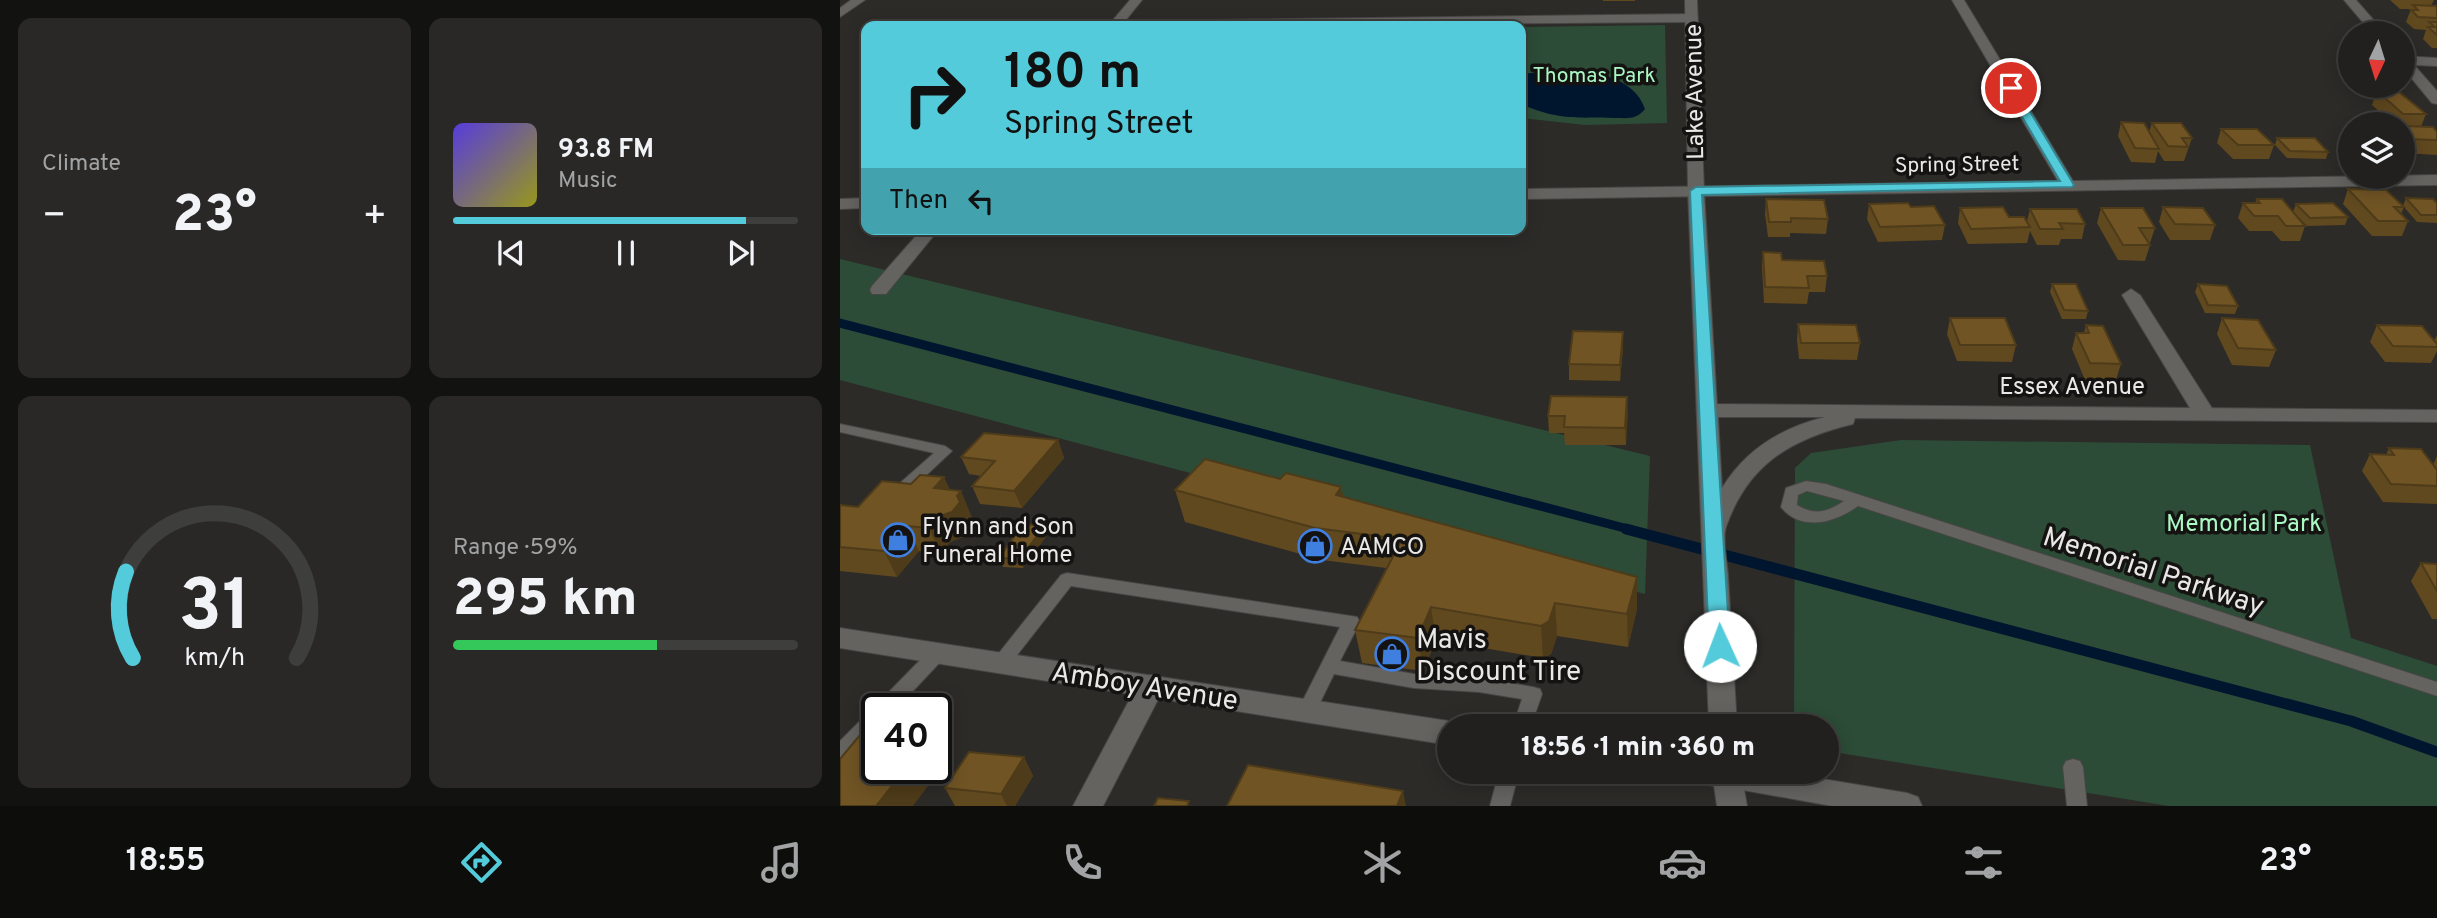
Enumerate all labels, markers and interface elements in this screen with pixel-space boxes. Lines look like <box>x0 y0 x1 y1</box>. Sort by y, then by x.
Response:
north arrow <box>2338 21 2415 98</box>
map controls <box>2338 21 2415 189</box>
street label: Lake Avenue <box>1680 24 1712 160</box>
text: 180 m <box>1004 44 1141 106</box>
icon: right <box>889 49 980 140</box>
pin <box>1981 58 2041 118</box>
park label: Thomas Park <box>1532 63 1656 90</box>
icon: arrive <box>1992 69 2030 107</box>
text: Spring Street <box>1004 105 1194 145</box>
button: layers <box>2338 112 2415 189</box>
text: 93.8 FM <box>558 134 654 167</box>
text: Climate <box>42 150 121 179</box>
street label: Spring Street <box>1895 151 2019 180</box>
text: Music <box>558 167 618 196</box>
icon: left <box>962 182 1000 220</box>
text: 23° <box>172 184 257 250</box>
text: Then <box>889 185 948 218</box>
text: − <box>42 193 67 242</box>
text: + <box>362 193 387 242</box>
icon: previous <box>492 234 530 272</box>
icon: pause <box>607 234 645 272</box>
icon: next <box>722 234 760 272</box>
street label: Essex Avenue <box>1999 373 2145 403</box>
park label: Memorial Park <box>2166 510 2322 540</box>
place label: Flynn and Son Funeral Home <box>922 513 1074 571</box>
street label: Memorial Parkway <box>2038 520 2268 626</box>
shop icon: Flynn and Son Funeral Home <box>879 521 917 559</box>
shop icon: AAMCO <box>1296 527 1334 565</box>
place label: AAMCO <box>1340 533 1424 563</box>
text: Range · 59% <box>453 534 578 563</box>
text: 31 <box>178 564 251 656</box>
text: 295 km <box>453 568 637 634</box>
position arrow <box>1683 609 1757 683</box>
place label: Mavis Discount Tire <box>1416 623 1581 691</box>
shop icon: Mavis Discount Tire <box>1373 635 1411 673</box>
text: km/h <box>184 643 245 675</box>
street label: Amboy Avenue <box>1049 655 1240 720</box>
speed limit sign: 40 <box>861 693 952 784</box>
text: 18:56 · 1 min · 360 m <box>1521 732 1755 765</box>
icon: directions <box>457 838 506 887</box>
icon: music <box>757 838 806 887</box>
icon: phone <box>1058 838 1107 887</box>
icon: climate <box>1358 838 1407 887</box>
icon: car <box>1658 838 1707 887</box>
icon: filters <box>1959 838 2008 887</box>
text: 18:55 <box>126 842 206 882</box>
text: 23° <box>2259 842 2311 882</box>

